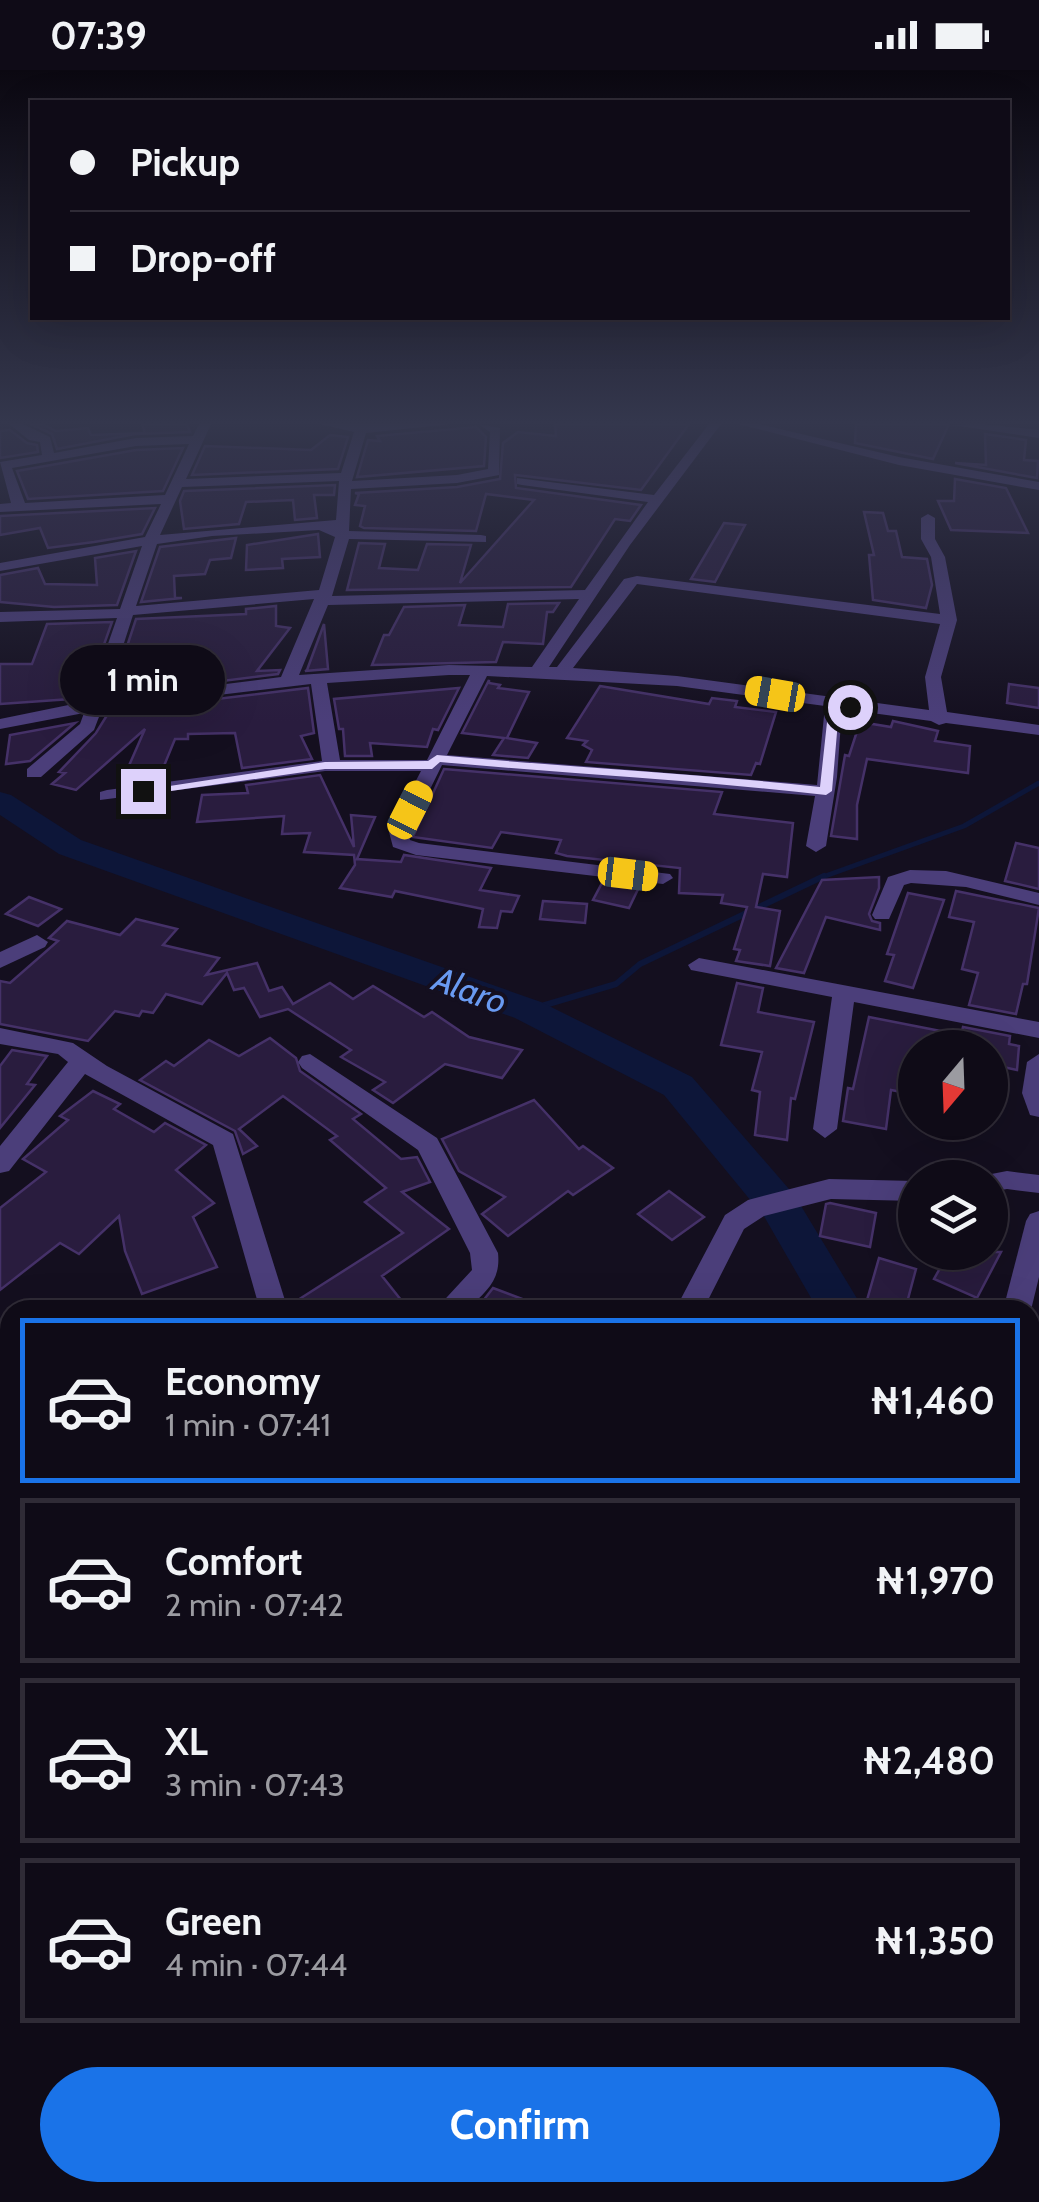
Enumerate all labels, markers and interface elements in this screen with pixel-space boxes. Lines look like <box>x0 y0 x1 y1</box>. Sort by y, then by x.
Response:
text: 07:39 <box>50 12 146 59</box>
text: Pickup <box>130 139 240 186</box>
text: Drop-off <box>130 235 276 282</box>
callout: 1 min <box>61 646 226 716</box>
text: 1 min <box>106 660 179 699</box>
car <box>743 674 807 714</box>
route start <box>828 685 873 730</box>
route end <box>121 769 166 814</box>
car <box>383 776 437 844</box>
car <box>596 855 660 893</box>
water label: Alaro <box>425 956 513 1023</box>
north arrow <box>898 1030 1008 1140</box>
map controls <box>898 1030 1008 1270</box>
button: layers <box>898 1160 1008 1270</box>
icon: car <box>45 1356 135 1446</box>
text: Economy <box>165 1358 320 1405</box>
text: ₦1,460 <box>870 1377 995 1424</box>
text: 1 min · 07:41 <box>165 1405 331 1444</box>
icon: car <box>45 1536 135 1626</box>
text: Comfort <box>165 1538 302 1585</box>
text: ₦1,970 <box>875 1557 995 1604</box>
text: 2 min · 07:42 <box>165 1585 344 1624</box>
icon: car <box>45 1716 135 1806</box>
text: XL <box>165 1718 208 1765</box>
text: ₦2,480 <box>862 1737 995 1784</box>
text: 3 min · 07:43 <box>165 1765 345 1804</box>
icon: car <box>45 1896 135 1986</box>
text: Green <box>165 1898 262 1945</box>
text: ₦1,350 <box>874 1917 995 1964</box>
text: 4 min · 07:44 <box>165 1945 347 1984</box>
button: Confirm <box>40 2067 1000 2182</box>

